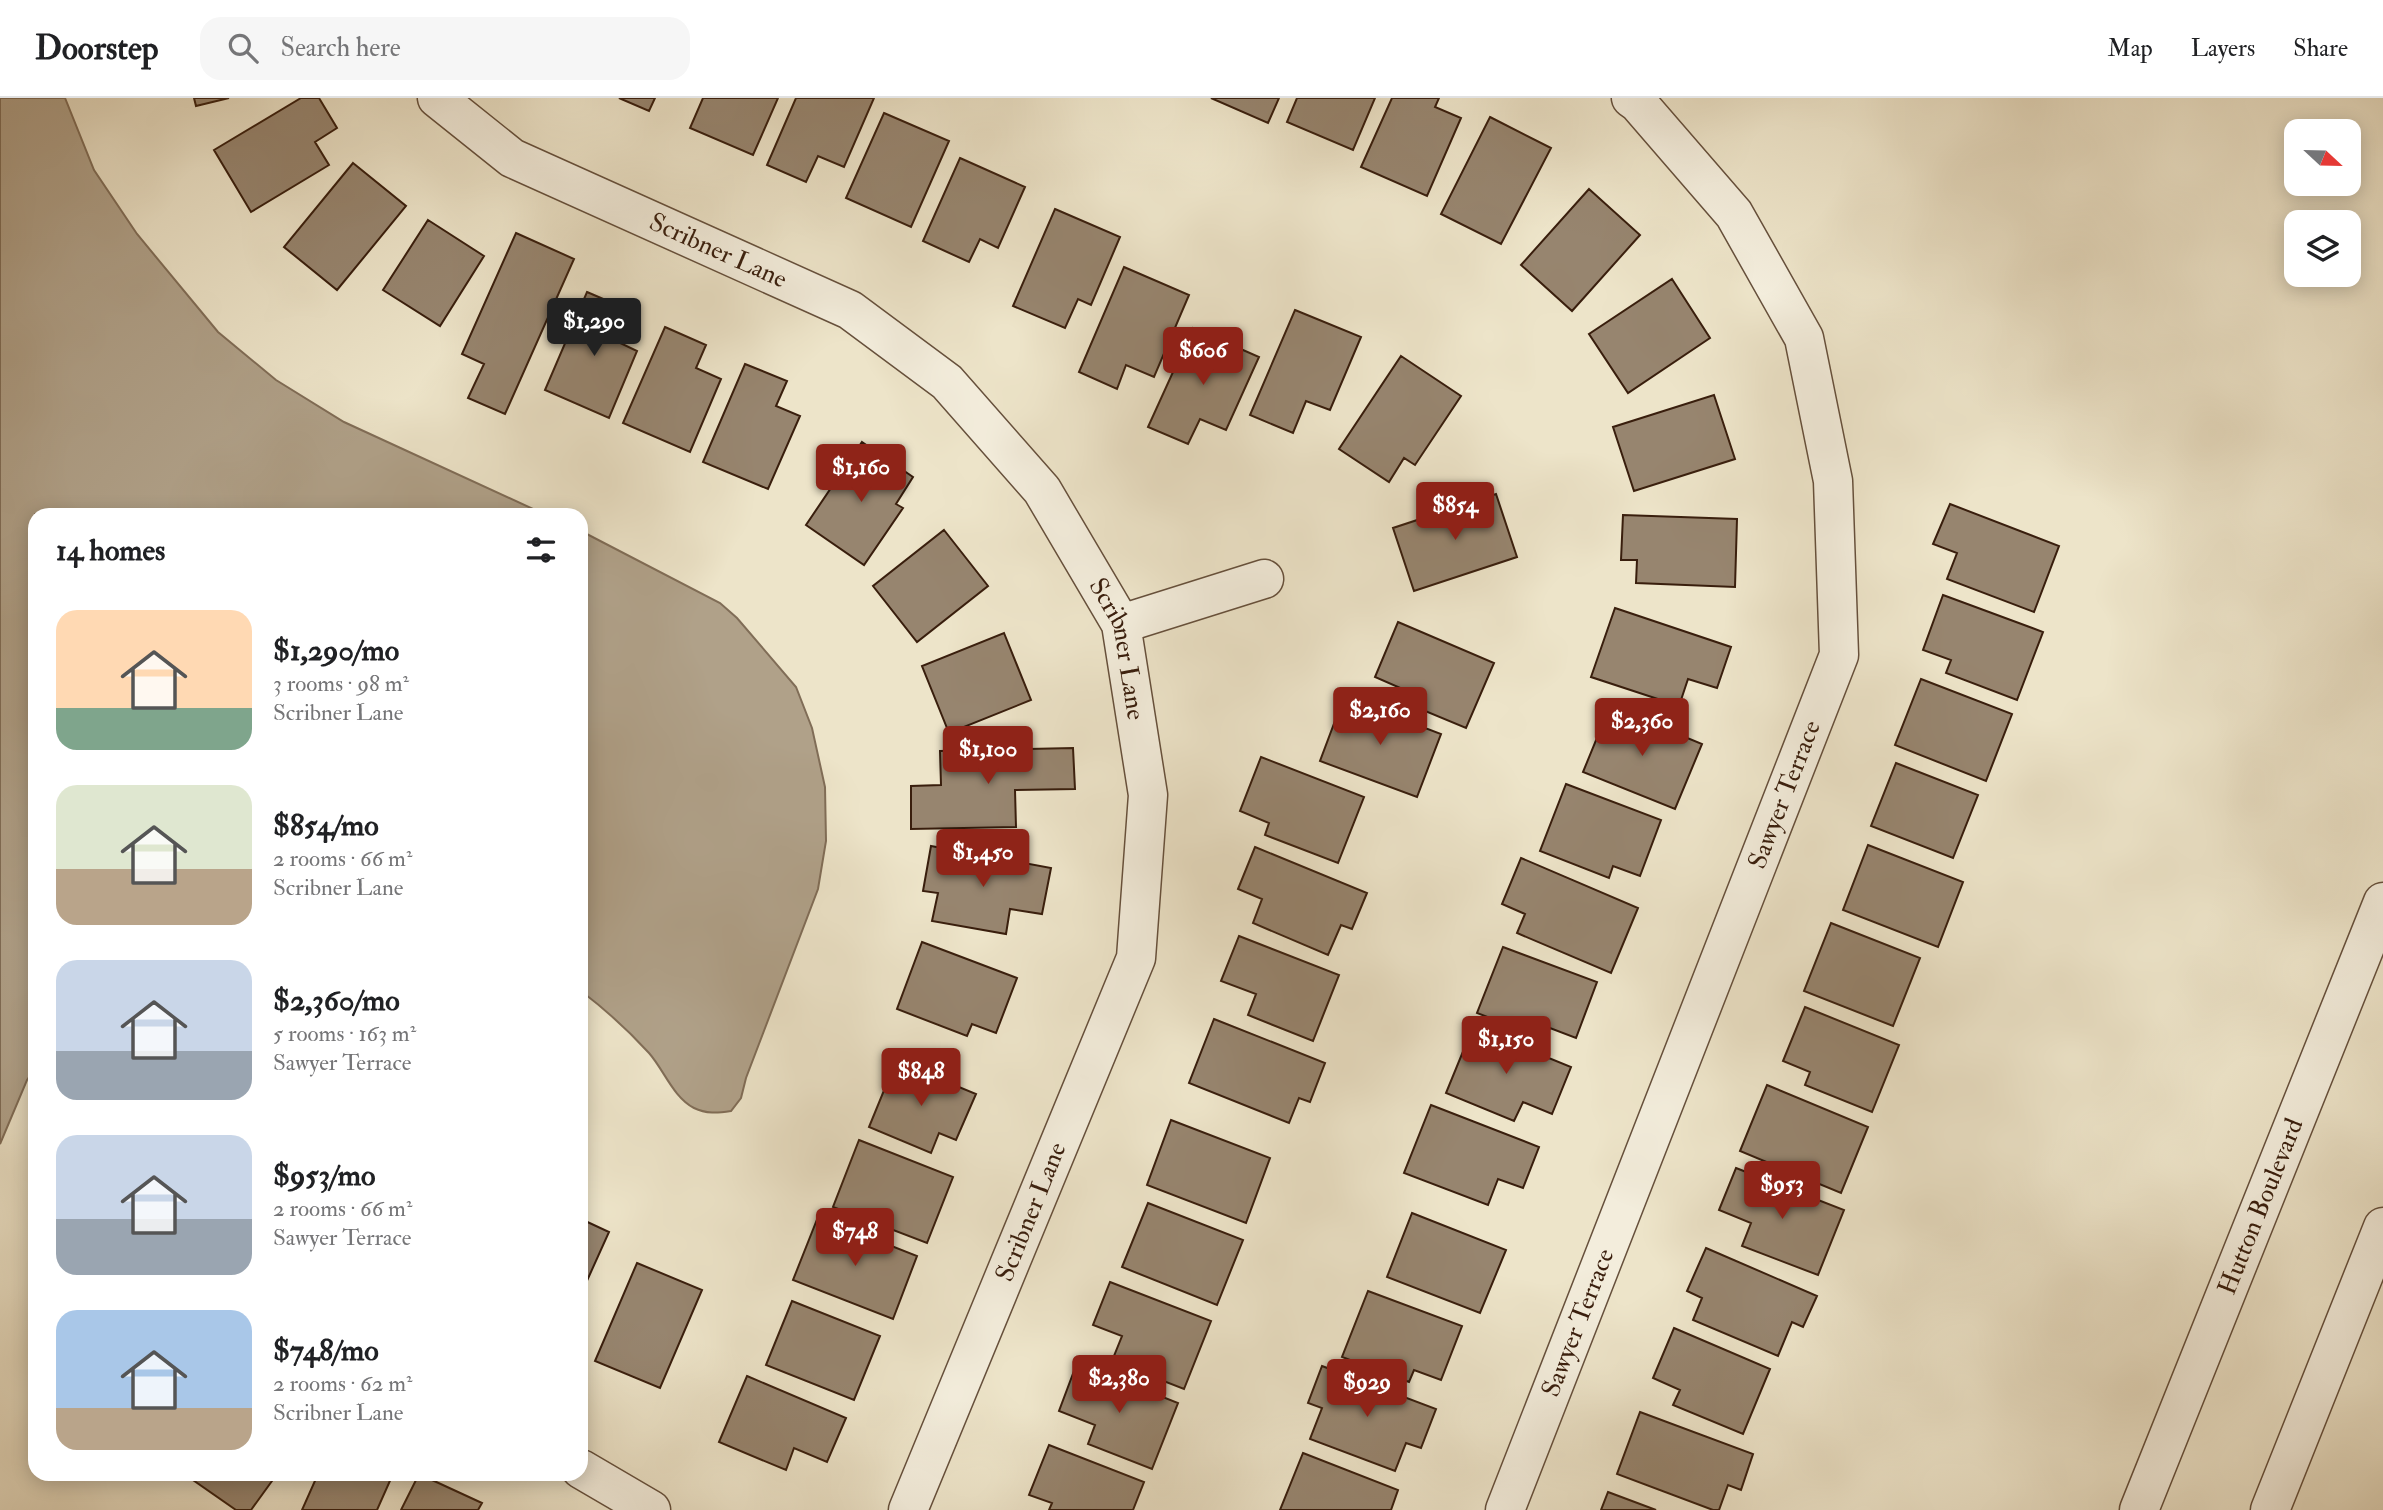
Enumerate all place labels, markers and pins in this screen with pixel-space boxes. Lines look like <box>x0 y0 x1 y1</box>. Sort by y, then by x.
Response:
pin: $1,290 <box>537 299 651 358</box>
pin: $606 <box>1162 328 1244 387</box>
pin: $1,160 <box>804 444 918 504</box>
pin: $854 <box>1414 482 1496 542</box>
pin: $2,160 <box>1323 688 1437 747</box>
pin: $2,360 <box>1585 698 1699 758</box>
pin: $1,100 <box>931 726 1045 786</box>
pin: $1,450 <box>926 830 1040 889</box>
pin: $1,150 <box>1449 1016 1563 1076</box>
pin: $848 <box>880 1048 962 1108</box>
pin: $953 <box>1741 1162 1823 1221</box>
pin: $748 <box>814 1208 896 1268</box>
pin: $2,380 <box>1062 1356 1176 1415</box>
pin: $929 <box>1326 1360 1408 1419</box>

